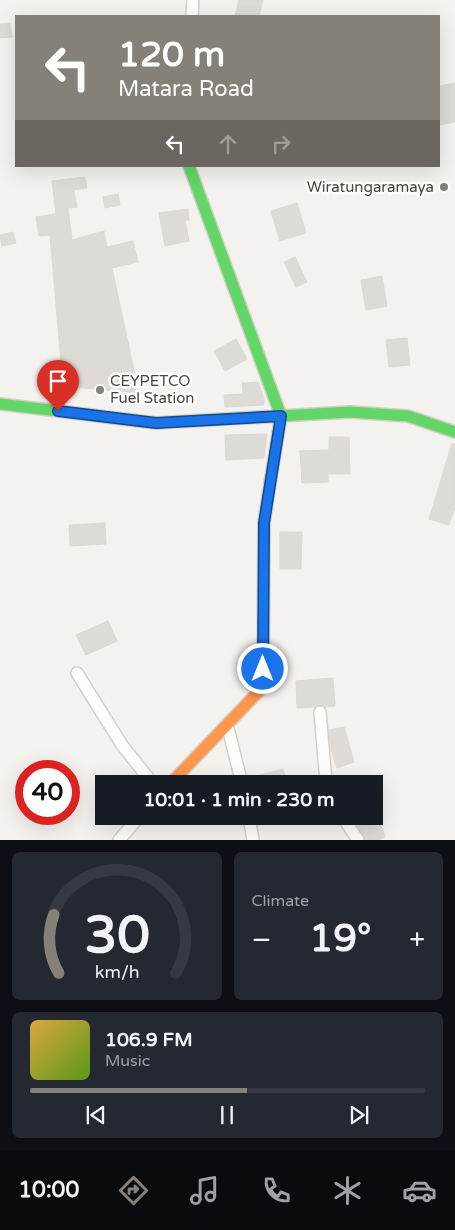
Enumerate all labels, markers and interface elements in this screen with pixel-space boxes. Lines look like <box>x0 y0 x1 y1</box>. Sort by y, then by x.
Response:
text: 120 m <box>118 34 225 76</box>
icon: left <box>35 35 100 100</box>
text: Matara Road <box>118 76 254 102</box>
icon: left <box>161 130 189 158</box>
icon: ahead <box>214 130 242 158</box>
icon: right <box>267 130 295 158</box>
place label: Wiratungaramaya <box>307 178 434 196</box>
marker: Wiratungaramaya <box>438 181 450 193</box>
pin <box>37 360 79 411</box>
icon: arrive <box>44 367 72 395</box>
place label: CEYPETCO Fuel Station <box>110 372 194 407</box>
marker: CEYPETCO Fuel Station <box>94 384 106 396</box>
position arrow <box>236 642 288 694</box>
speed limit sign: 40 <box>15 760 80 825</box>
text: 10:01 · 1 min · 230 m <box>143 789 335 811</box>
text: Climate <box>252 891 309 911</box>
text: 30 <box>84 904 149 967</box>
text: 19° <box>309 916 371 962</box>
text: − <box>252 923 271 957</box>
text: + <box>409 923 425 957</box>
text: km/h <box>94 962 139 983</box>
text: 106.9 FM <box>105 1029 193 1051</box>
text: Music <box>105 1051 150 1071</box>
icon: previous <box>82 1101 110 1129</box>
icon: pause <box>213 1101 241 1129</box>
icon: next <box>345 1101 373 1129</box>
icon: directions <box>116 1173 151 1208</box>
icon: music <box>187 1173 222 1208</box>
icon: phone <box>259 1173 294 1208</box>
icon: climate <box>330 1173 365 1208</box>
icon: car <box>402 1173 437 1208</box>
text: 10:00 <box>18 1177 79 1203</box>

